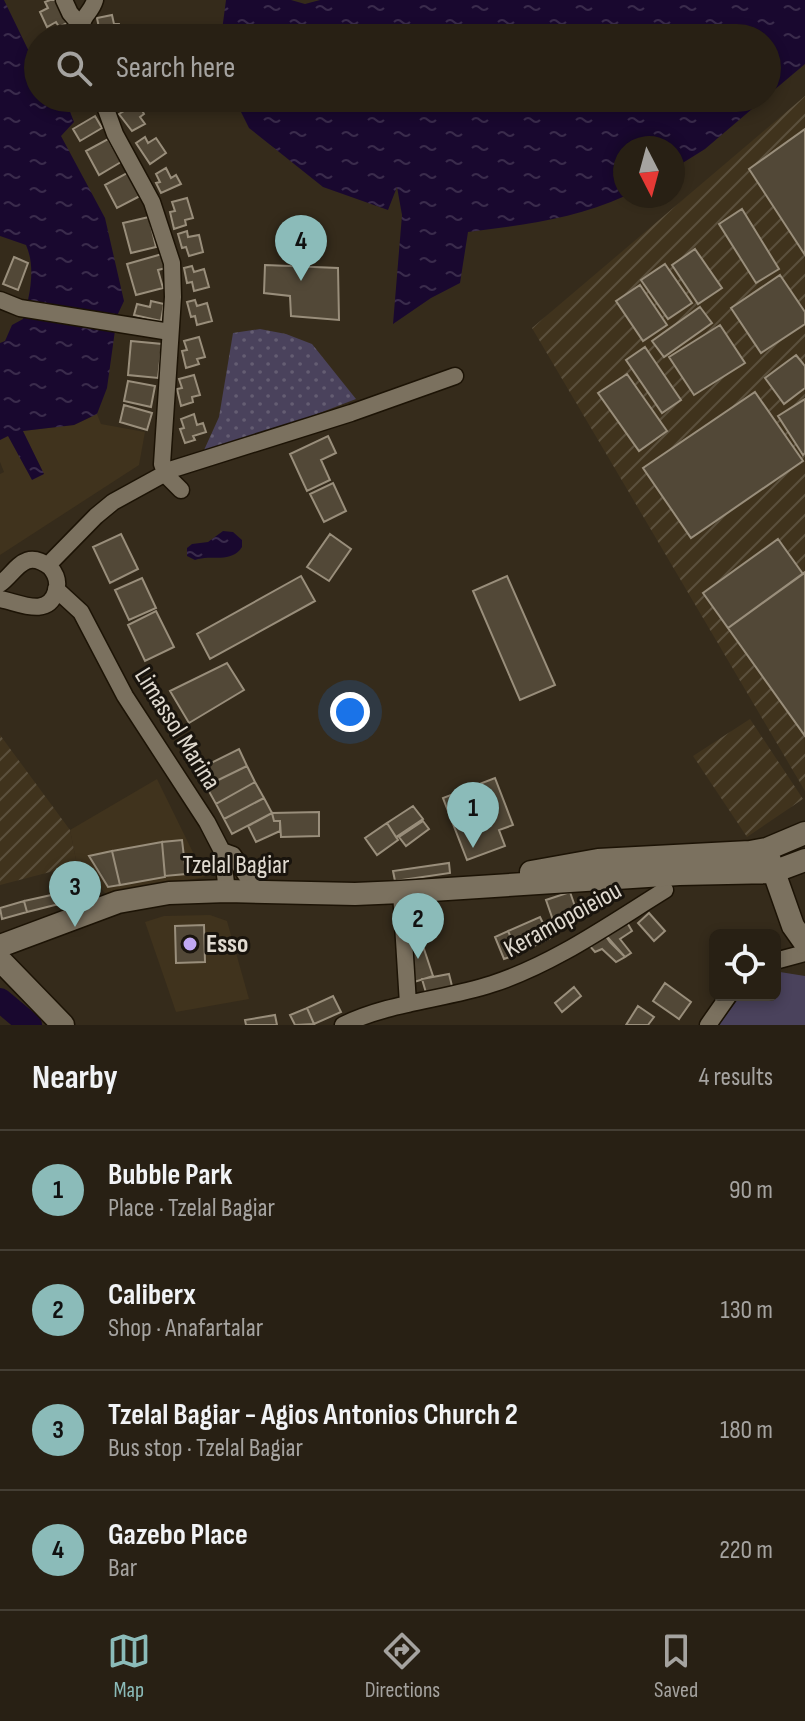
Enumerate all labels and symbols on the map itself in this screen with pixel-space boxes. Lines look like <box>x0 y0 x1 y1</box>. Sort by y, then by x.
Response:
north arrow <box>613 136 685 208</box>
pin: 4 <box>275 215 327 281</box>
street label: Limassol Marina <box>127 662 227 796</box>
your location <box>330 692 370 732</box>
pin: 1 <box>447 782 499 848</box>
street label: Tzelal Bagiar <box>182 850 290 881</box>
pin: 3 <box>49 861 101 927</box>
street label: Keramopoieiou <box>499 875 627 965</box>
pin: 2 <box>392 893 444 959</box>
place label: Esso <box>206 929 248 960</box>
marker: Esso <box>181 935 199 953</box>

